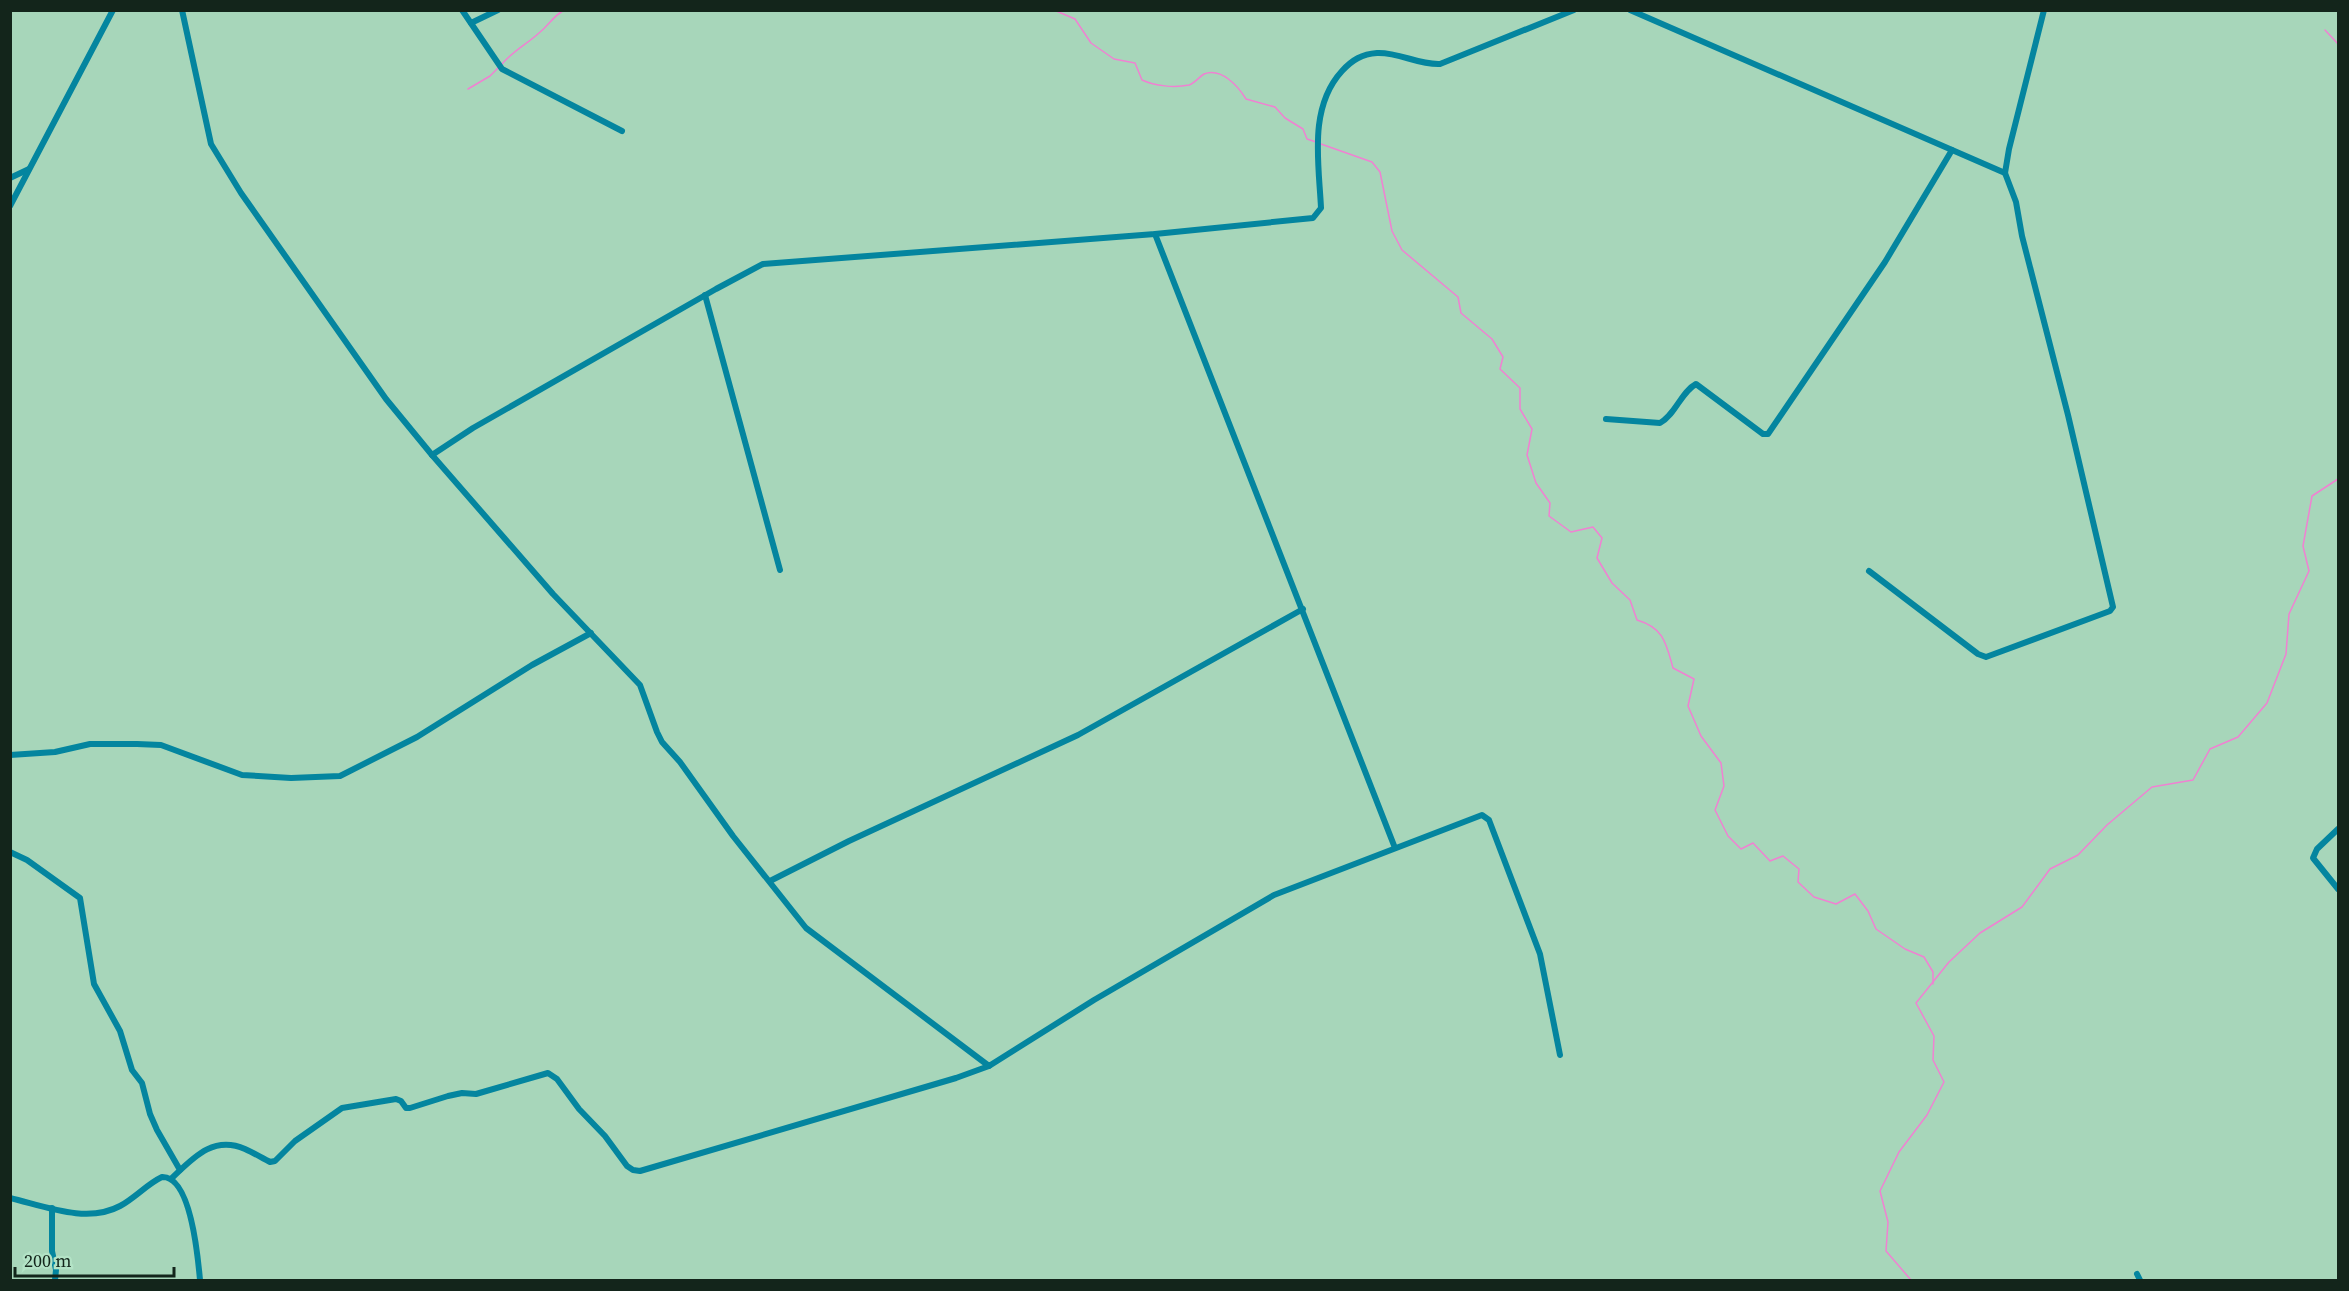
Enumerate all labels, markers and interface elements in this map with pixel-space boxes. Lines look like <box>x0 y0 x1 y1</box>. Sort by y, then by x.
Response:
scale bar <box>15 1240 174 1278</box>
text: 200 m <box>24 1248 71 1273</box>

